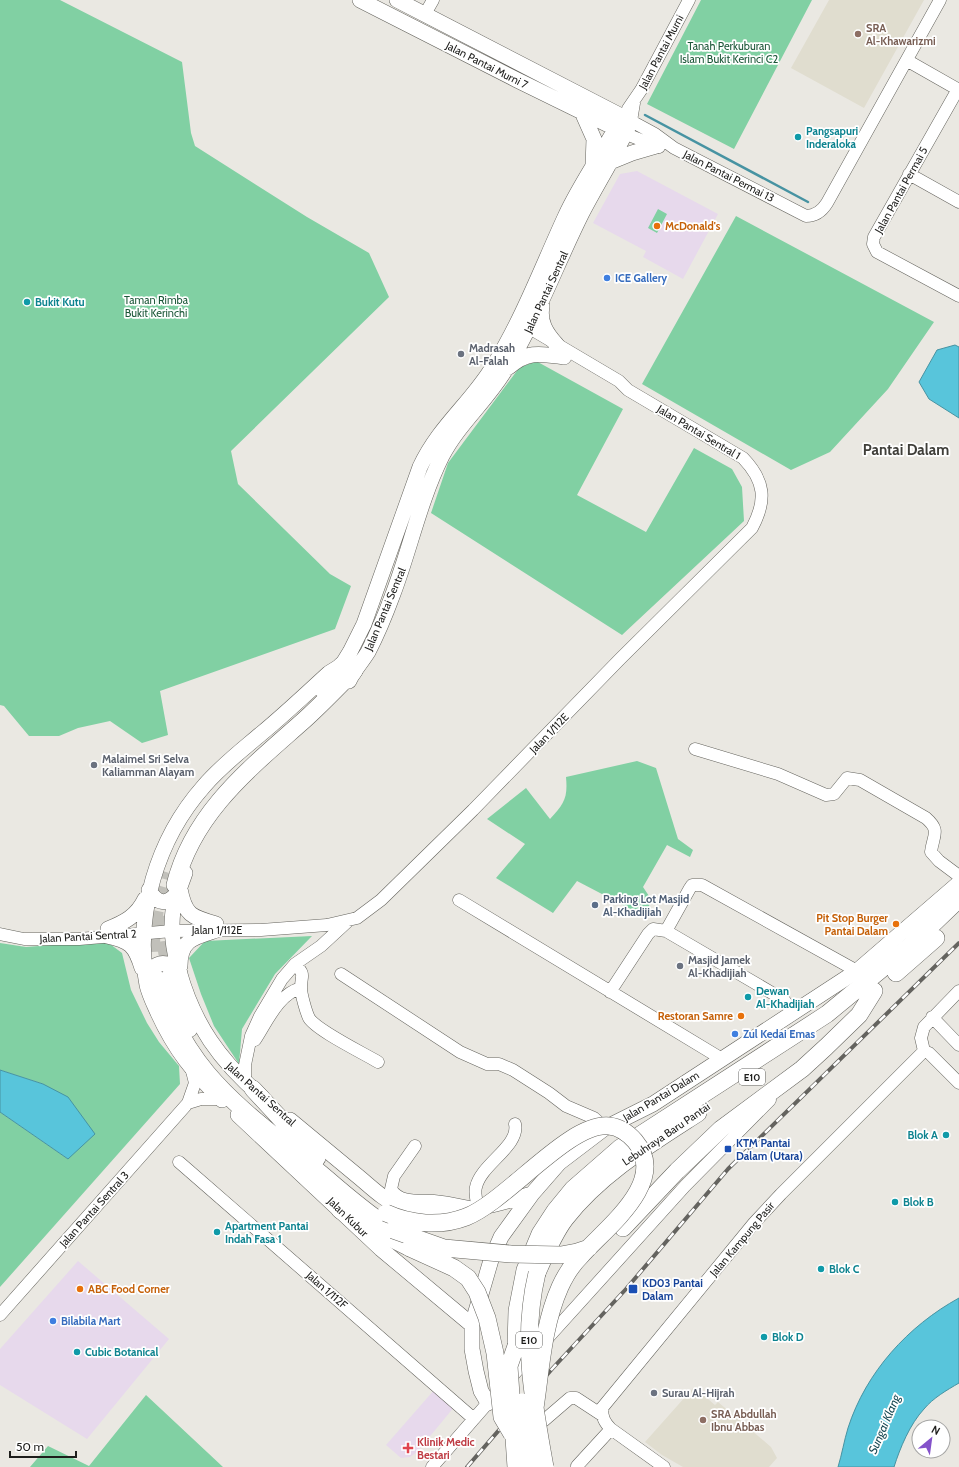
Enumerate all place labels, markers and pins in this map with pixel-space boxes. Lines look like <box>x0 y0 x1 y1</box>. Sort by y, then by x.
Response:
place label: SRA Al-Khawarizmi <box>866 21 936 48</box>
marker: SRA Al-Khawarizmi <box>853 29 863 39</box>
place label: Pangsapuri Inderaloka <box>806 124 858 151</box>
marker: Pangsapuri Inderaloka <box>793 132 803 142</box>
place label: McDonald's <box>665 219 721 233</box>
marker: McDonald's <box>652 221 662 231</box>
place label: ICE Gallery <box>615 271 667 285</box>
marker: ICE Gallery <box>602 273 612 283</box>
place label: Bukit Kutu <box>35 295 85 309</box>
marker: Bukit Kutu <box>22 297 32 307</box>
place label: Madrasah Al-Falah <box>469 341 515 368</box>
marker: Madrasah Al-Falah <box>456 349 466 359</box>
place label: Malaimel Sri Selva Kaliamman Alayam <box>102 752 194 779</box>
marker: Malaimel Sri Selva Kaliamman Alayam <box>89 760 99 770</box>
place label: Parking Lot Masjid Al-Khadijiah <box>603 892 689 919</box>
marker: Parking Lot Masjid Al-Khadijiah <box>590 900 600 910</box>
place label: Pit Stop Burger Pantai Dalam <box>816 911 888 938</box>
marker: Pit Stop Burger Pantai Dalam <box>891 919 901 929</box>
place label: Masjid Jamek Al-Khadijiah <box>688 953 751 980</box>
marker: Masjid Jamek Al-Khadijiah <box>675 961 685 971</box>
place label: Dewan Al-Khadijiah <box>756 984 814 1011</box>
marker: Dewan Al-Khadijiah <box>743 992 753 1002</box>
place label: Restoran Samre <box>658 1009 733 1023</box>
marker: Restoran Samre <box>736 1011 746 1021</box>
place label: Zul Kedai Emas <box>743 1027 815 1041</box>
marker: Zul Kedai Emas <box>730 1029 740 1039</box>
place label: Blok A <box>907 1128 938 1142</box>
marker: Blok A <box>941 1130 951 1140</box>
place label: KTM Pantai Dalam (Utara) <box>736 1136 803 1163</box>
marker: KTM Pantai Dalam (Utara) <box>723 1144 733 1154</box>
place label: Blok B <box>903 1195 934 1209</box>
marker: Blok B <box>890 1197 900 1207</box>
place label: Apartment Pantai Indah Fasa 1 <box>225 1219 308 1246</box>
marker: Apartment Pantai Indah Fasa 1 <box>212 1227 222 1237</box>
place label: Blok C <box>829 1262 860 1276</box>
marker: Blok C <box>816 1264 826 1274</box>
place label: KD03 Pantai Dalam <box>642 1276 703 1303</box>
place label: ABC Food Corner <box>88 1282 170 1296</box>
marker: KD03 Pantai Dalam <box>627 1283 639 1295</box>
marker: ABC Food Corner <box>75 1284 85 1294</box>
place label: Bilabila Mart <box>61 1314 121 1328</box>
marker: Bilabila Mart <box>48 1316 58 1326</box>
place label: Blok D <box>772 1330 804 1344</box>
marker: Blok D <box>759 1332 769 1342</box>
place label: Cubic Botanical <box>85 1345 159 1359</box>
marker: Cubic Botanical <box>72 1347 82 1357</box>
place label: Surau Al-Hijrah <box>662 1386 735 1400</box>
marker: Surau Al-Hijrah <box>649 1388 659 1398</box>
place label: SRA Abdullah Ibnu Abbas <box>711 1407 776 1434</box>
marker: SRA Abdullah Ibnu Abbas <box>698 1415 708 1425</box>
place label: Klinik Medic Bestari <box>417 1435 475 1462</box>
marker: Klinik Medic Bestari <box>402 1442 414 1454</box>

